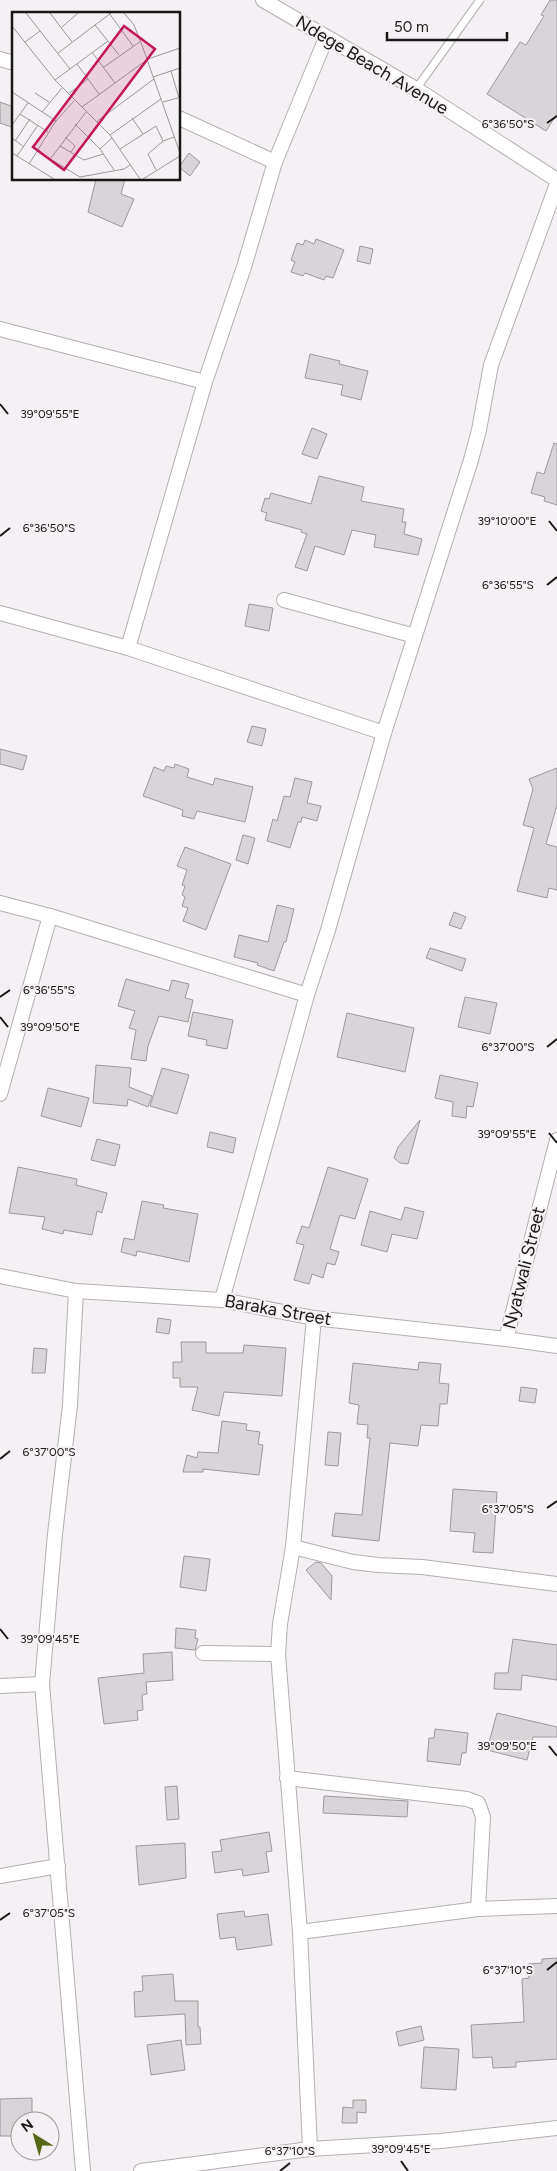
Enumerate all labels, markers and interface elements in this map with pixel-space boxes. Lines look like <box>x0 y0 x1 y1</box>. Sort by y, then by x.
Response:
scale bar <box>387 10 507 42</box>
street label: Ndege Beach Avenue <box>292 11 452 119</box>
inset map <box>12 12 180 180</box>
text: 50 m <box>394 18 429 36</box>
text: 6°36'50"S <box>482 117 534 131</box>
text: 39°09'55"E <box>20 407 80 421</box>
text: 39°10'00"E <box>477 514 537 528</box>
text: 6°36'50"S <box>23 521 75 535</box>
text: 6°36'55"S <box>482 578 534 592</box>
text: 6°36'55"S <box>23 983 75 997</box>
text: 39°09'50"E <box>20 1020 80 1034</box>
text: 6°37'00"S <box>481 1040 535 1054</box>
text: 39°09'55"E <box>477 1127 537 1141</box>
street label: Nyatwali Street <box>498 1204 550 1331</box>
street label: Baraka Street <box>223 1290 333 1330</box>
text: 6°37'00"S <box>22 1445 76 1459</box>
text: 6°37'05"S <box>482 1502 534 1516</box>
text: 39°09'45"E <box>20 1632 80 1646</box>
text: 39°09'50"E <box>477 1739 537 1753</box>
text: 6°37'05"S <box>23 1906 75 1920</box>
text: 6°37'10"S <box>483 1963 533 1977</box>
north arrow <box>10 2111 60 2161</box>
text: N <box>18 2116 37 2136</box>
text: 39°09'45"E <box>371 2142 431 2156</box>
text: 6°37'10"S <box>265 2144 315 2158</box>

